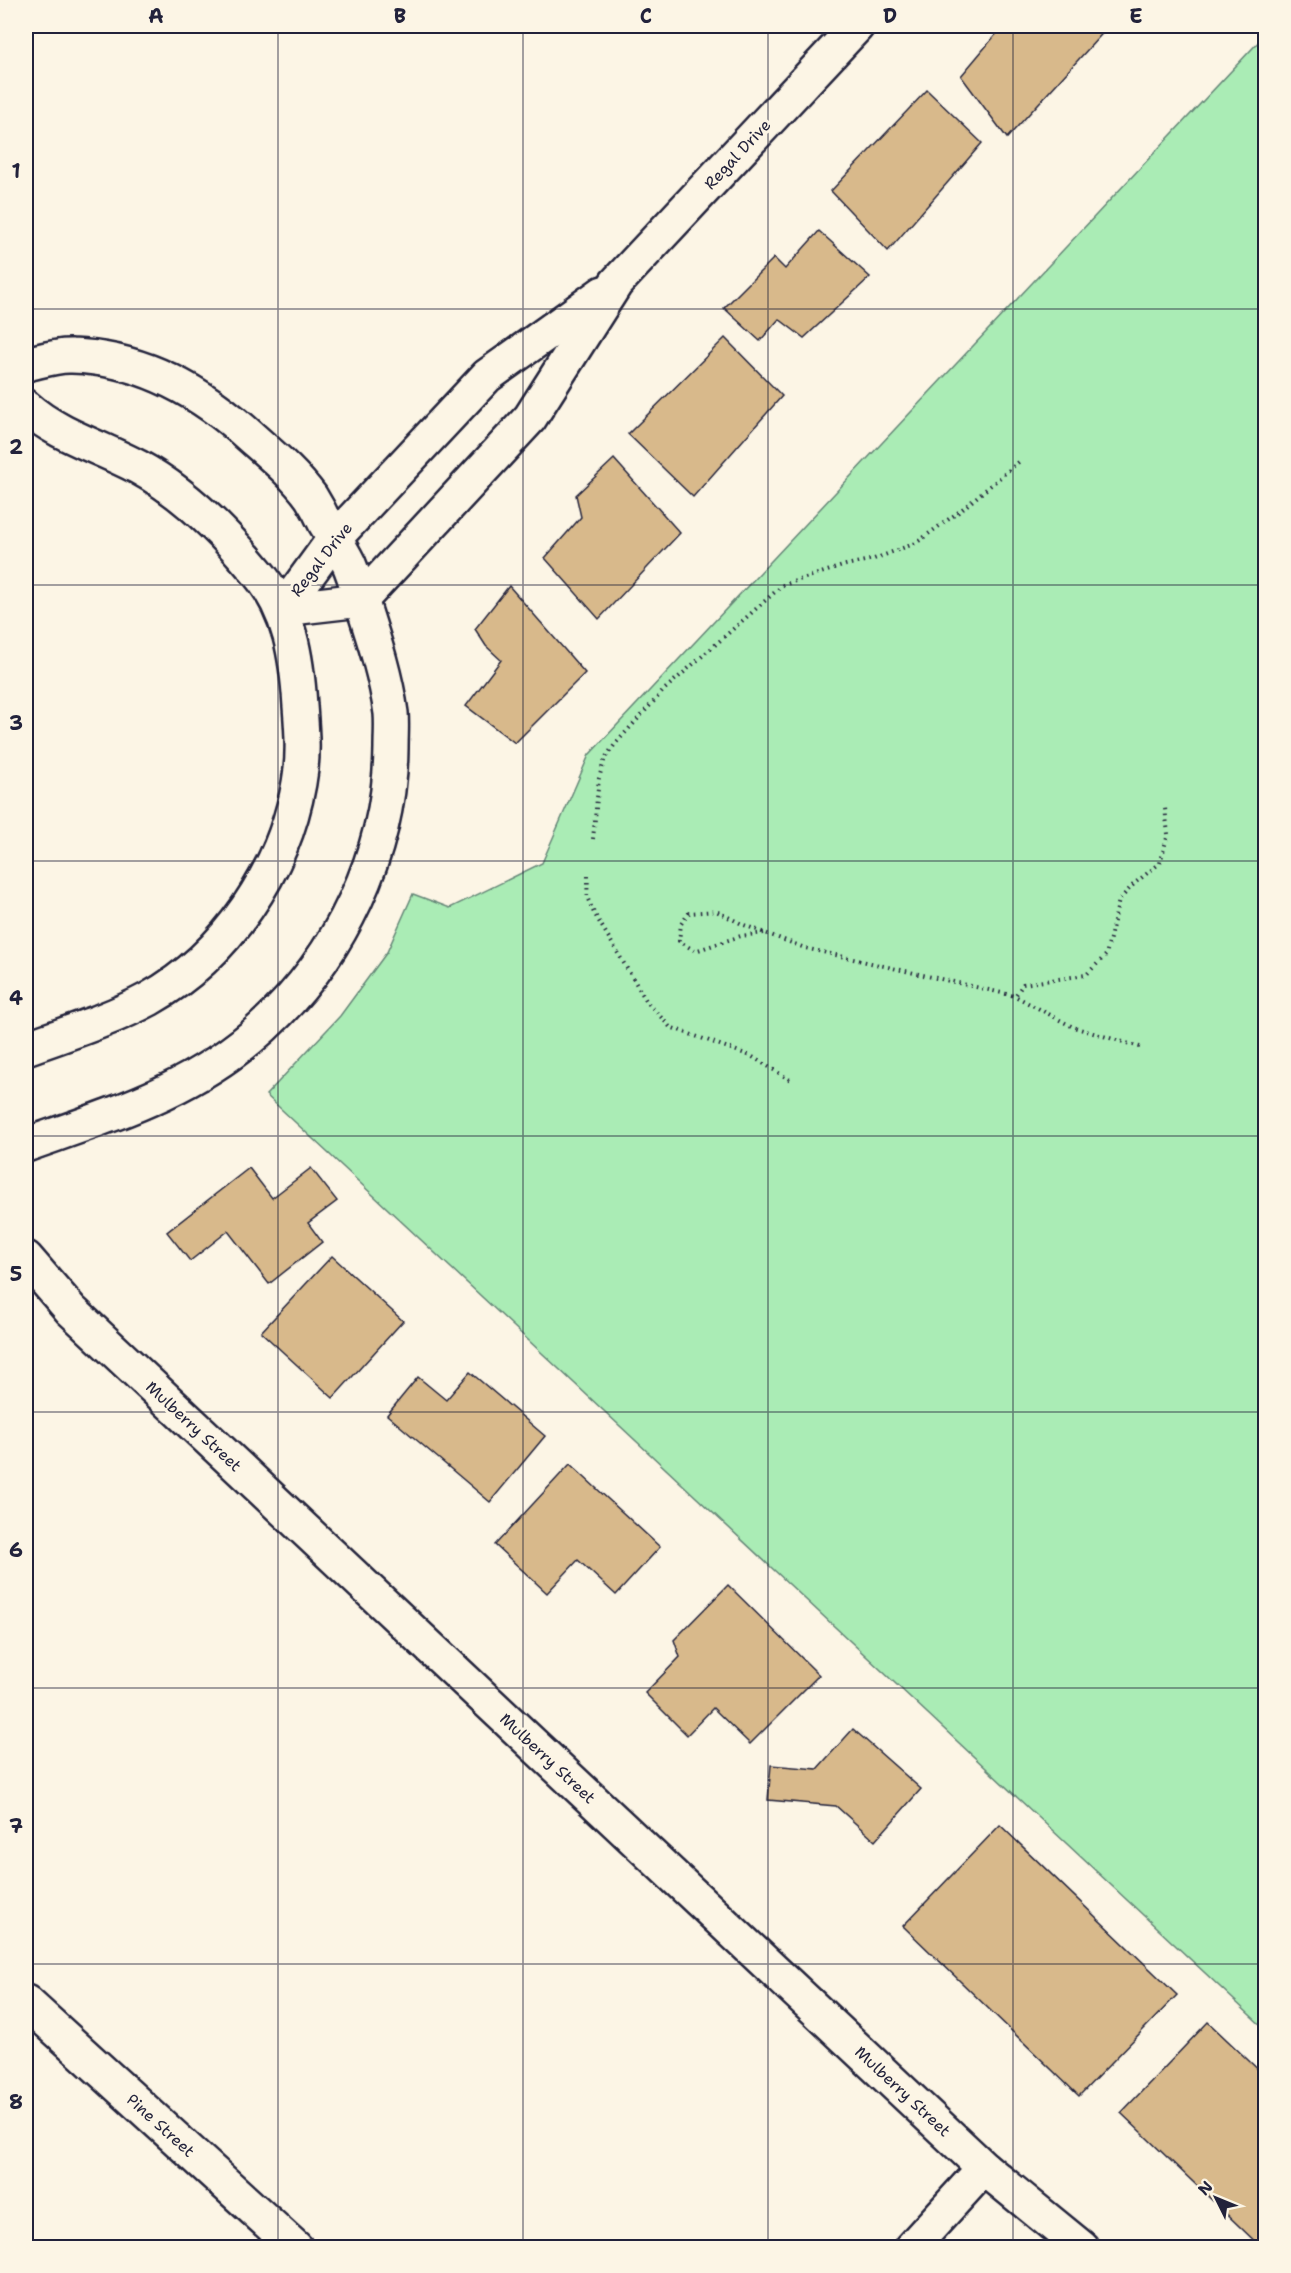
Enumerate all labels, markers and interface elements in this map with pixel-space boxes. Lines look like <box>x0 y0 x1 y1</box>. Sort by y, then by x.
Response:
text: A <box>148 3 164 29</box>
text: B <box>394 3 406 29</box>
text: C <box>640 3 652 29</box>
text: D <box>883 3 897 29</box>
text: E <box>1129 3 1143 29</box>
street label: Regal Drive <box>699 115 775 194</box>
text: 1 <box>11 158 21 184</box>
text: 2 <box>9 434 23 460</box>
street label: Regal Drive <box>286 518 357 601</box>
text: 3 <box>9 710 23 736</box>
text: 4 <box>9 985 23 1011</box>
text: 5 <box>10 1261 22 1287</box>
street label: Mulberry Street <box>141 1377 246 1476</box>
text: 6 <box>9 1537 23 1563</box>
street label: Mulberry Street <box>495 1709 600 1808</box>
text: 7 <box>9 1813 23 1839</box>
street label: Mulberry Street <box>850 2042 955 2141</box>
text: 8 <box>9 2089 23 2115</box>
street label: Pine Street <box>122 2089 199 2162</box>
north arrow <box>1186 2168 1246 2228</box>
text: N <box>1193 2176 1217 2200</box>

